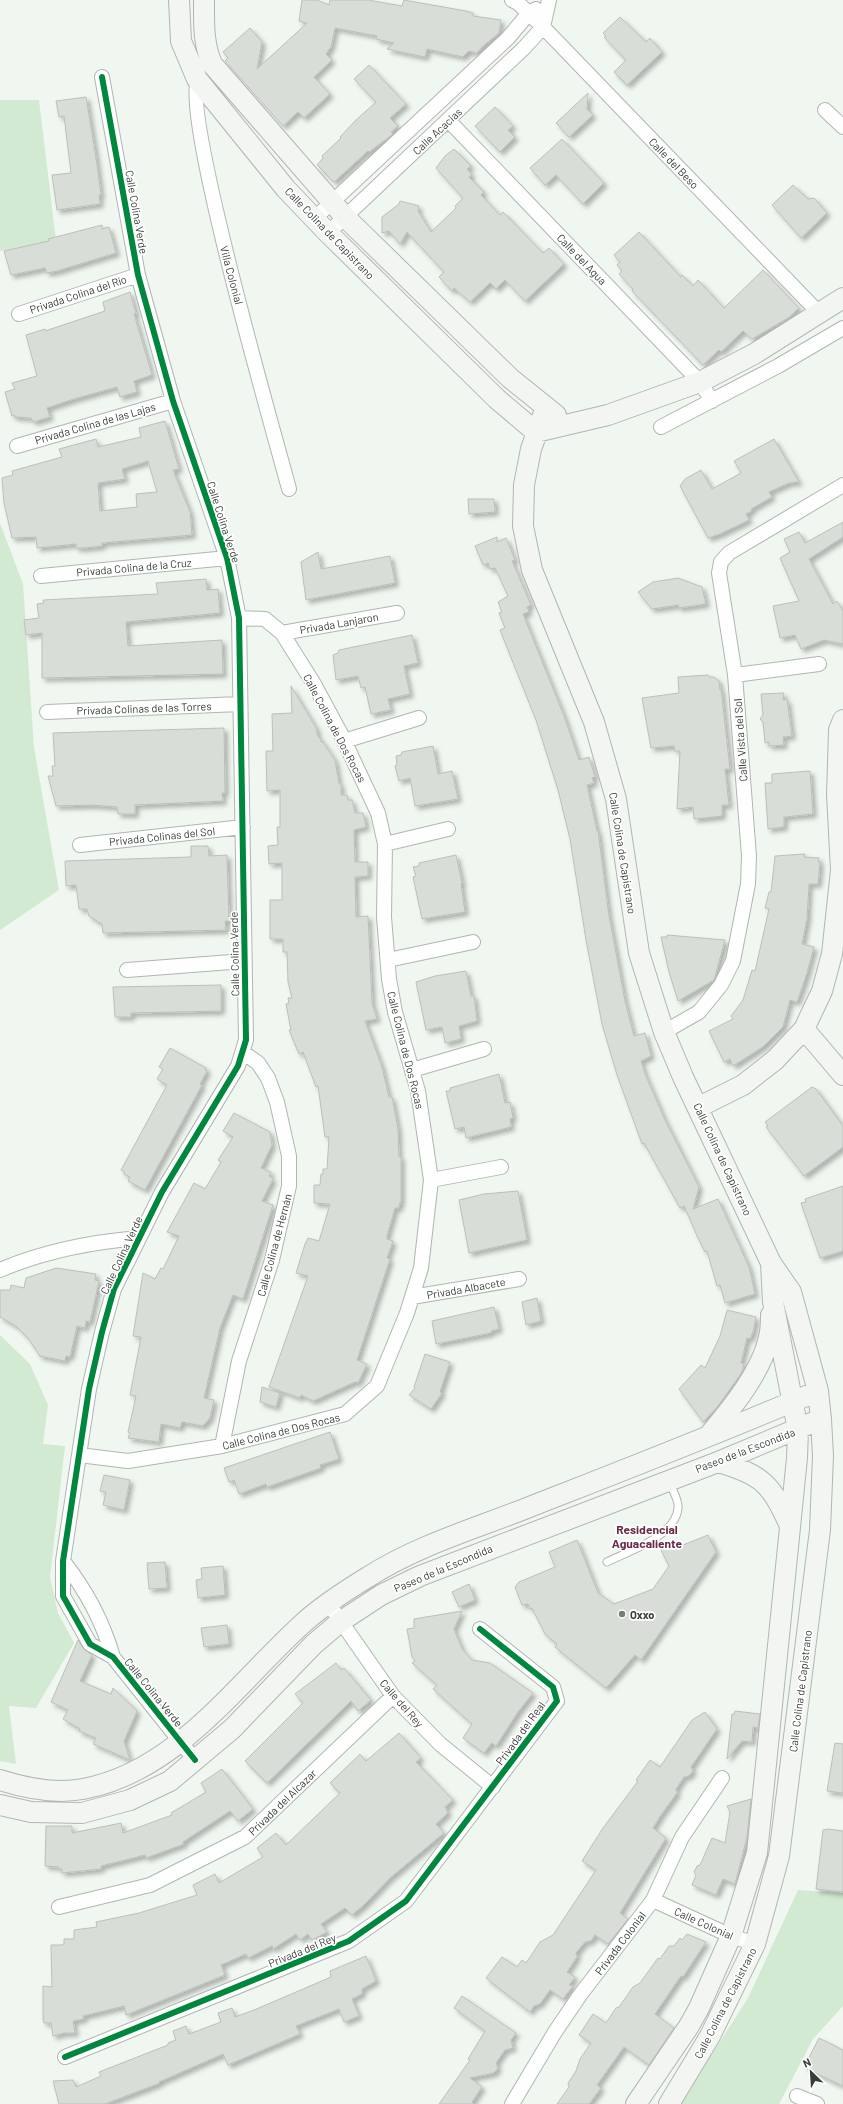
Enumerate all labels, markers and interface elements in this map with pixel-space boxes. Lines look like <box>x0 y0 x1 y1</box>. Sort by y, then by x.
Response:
street label: Calle Acacias <box>410 105 464 157</box>
street label: Calle del Beso <box>646 135 702 191</box>
street label: Calle Colina Verde <box>123 169 151 255</box>
street label: Calle Colina de Capistrano <box>283 184 377 282</box>
street label: Calle del Agua <box>554 231 610 287</box>
street label: Villa Colonial <box>218 244 246 306</box>
street label: Privada Colina del Río <box>28 272 128 316</box>
street label: Privada Colina de las Lajas <box>33 400 157 446</box>
street label: Calle Colina Verde <box>205 480 243 564</box>
street label: Privada Colina de la Cruz <box>76 555 192 579</box>
street label: Privada Lanjaron <box>299 610 380 636</box>
street label: Calle Colina de Dos Rocas <box>301 672 369 784</box>
street label: Calle Vista del Sol <box>731 698 749 782</box>
street label: Privada Colinas de las Torres <box>76 699 212 717</box>
street label: Calle Colina de Capistrano <box>607 791 639 915</box>
street label: Privada Colinas del Sol <box>108 824 216 848</box>
street label: Calle Colina Verde <box>227 911 241 996</box>
street label: Calle Colina de Dos Rocas <box>385 990 427 1110</box>
street label: Calle Colina de Capistrano <box>691 1101 755 1217</box>
street label: Calle Colina de Hernán <box>254 1192 294 1298</box>
street label: Calle Colina Verde <box>97 1214 145 1296</box>
street label: Privada Albacete <box>426 1275 507 1301</box>
street label: Calle Colina de Dos Rocas <box>221 1410 341 1452</box>
street label: Paseo de la Escondida <box>693 1425 797 1475</box>
district label: Residencial Aguacaliente <box>612 1522 683 1550</box>
street label: Paseo de la Escondida <box>392 1541 494 1595</box>
place label: Oxxo <box>630 1608 654 1621</box>
marker: Oxxo <box>617 1609 627 1619</box>
street label: Calle Colina de Capistrano <box>786 1629 814 1753</box>
street label: Calle Colina Verde <box>122 1655 186 1729</box>
street label: Calle del Rey <box>378 1676 426 1730</box>
street label: Privada del Real <box>493 1699 547 1767</box>
street label: Privada del Alcazar <box>245 1766 319 1838</box>
street label: Calle Colonial <box>672 1904 736 1942</box>
street label: Privada Colonial <box>592 1909 648 1977</box>
street label: Privada del Rey <box>266 1930 338 1970</box>
street label: Calle Colina de Capistrano <box>691 1945 759 2061</box>
north arrow <box>791 2052 831 2092</box>
text: N <box>800 2055 813 2070</box>

